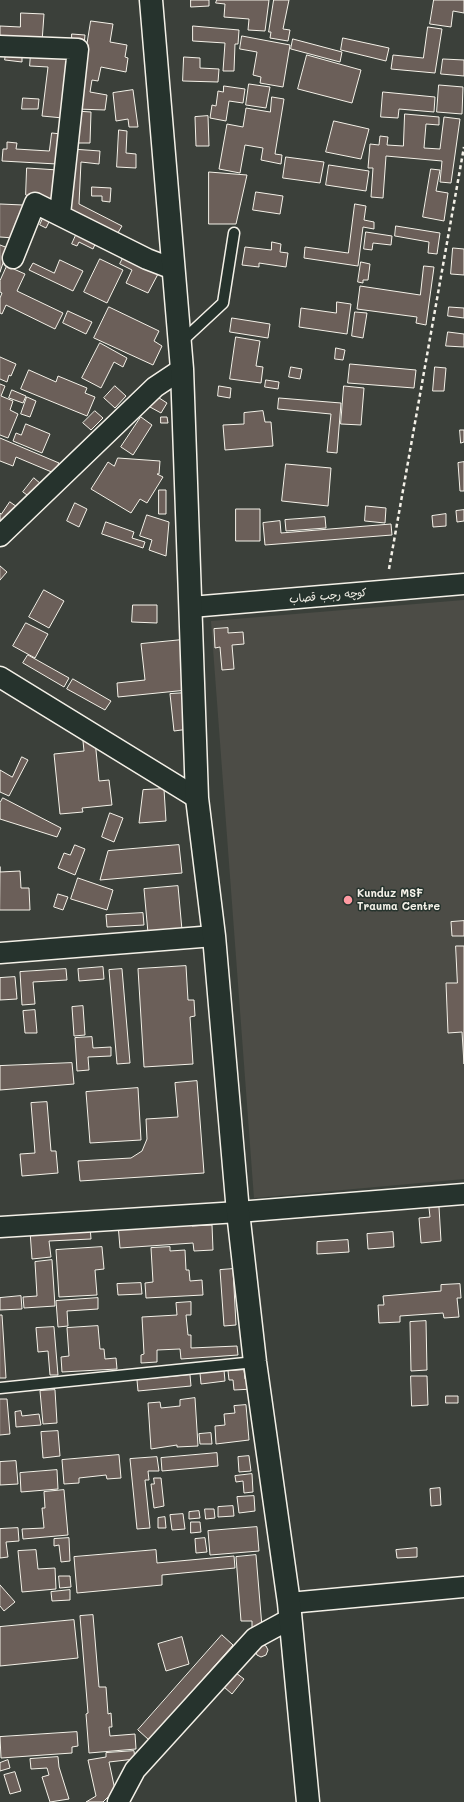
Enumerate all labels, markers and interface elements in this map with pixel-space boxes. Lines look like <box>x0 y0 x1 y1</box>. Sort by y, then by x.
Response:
street label: کوچه رجب قصاب <box>289 586 367 606</box>
place label: Kunduz MSF Trauma Centre <box>357 887 440 913</box>
marker: Kunduz MSF Trauma Centre <box>342 894 354 906</box>

